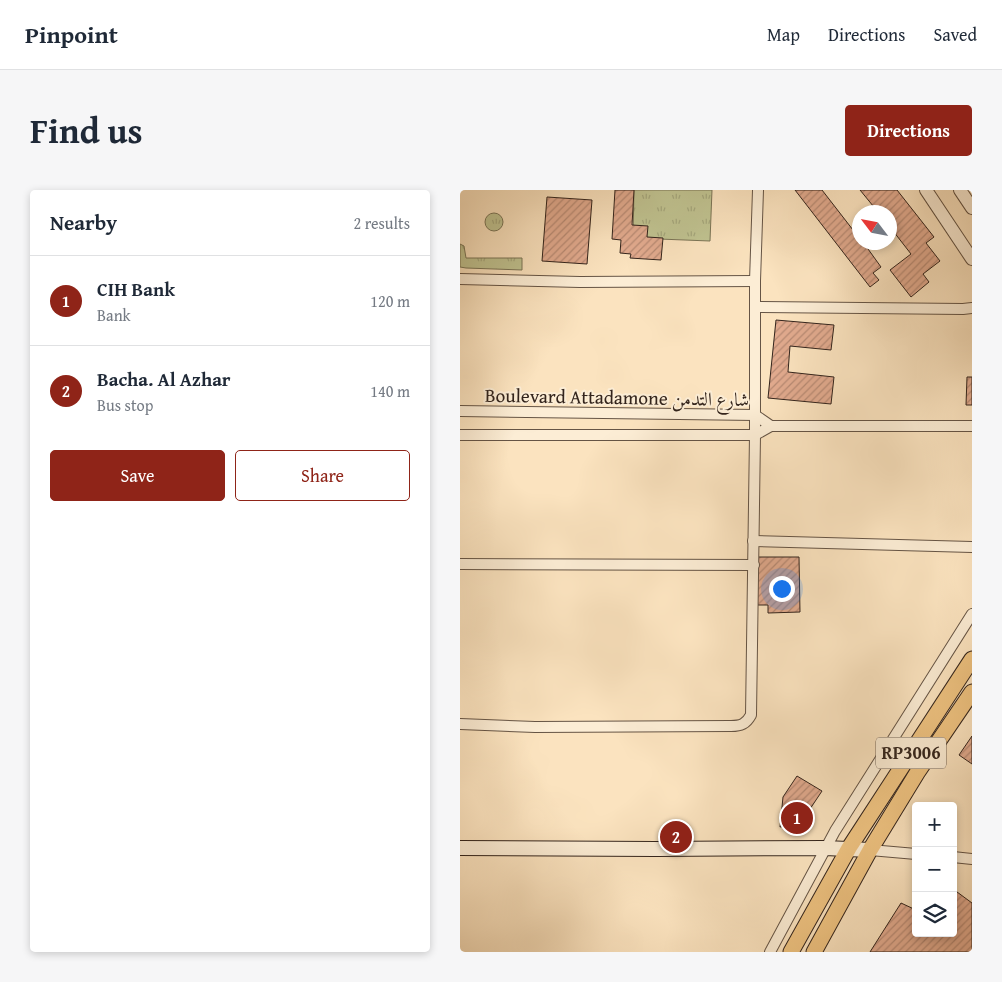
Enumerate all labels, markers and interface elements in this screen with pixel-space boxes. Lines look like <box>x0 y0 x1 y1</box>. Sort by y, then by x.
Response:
text: Pinpoint <box>25 17 118 52</box>
text: Map <box>767 21 800 48</box>
text: Directions <box>828 21 905 48</box>
text: Saved <box>933 21 977 48</box>
text: Find us <box>30 105 143 156</box>
button: Directions <box>845 105 972 156</box>
north arrow <box>852 205 897 250</box>
text: Nearby <box>50 207 117 238</box>
text: 2 results <box>353 211 410 235</box>
text: CIH Bank <box>97 275 175 303</box>
text: 1 <box>62 289 70 313</box>
text: 120 m <box>370 289 410 313</box>
text: Bank <box>97 303 131 327</box>
text: Bacha. Al Azhar <box>97 365 231 393</box>
text: 2 <box>62 379 70 403</box>
text: 140 m <box>370 379 410 403</box>
street label: Boulevard Attadamone شارع التدمن <box>485 381 749 415</box>
text: Bus stop <box>97 393 153 417</box>
button: Save <box>50 450 225 501</box>
button: Share <box>235 450 410 501</box>
your location <box>769 576 795 602</box>
road number: RP3006 <box>876 738 946 768</box>
pin: 1 <box>781 799 813 837</box>
map controls <box>912 802 957 937</box>
button: + <box>912 802 957 847</box>
pin: 2 <box>660 818 692 856</box>
button: − <box>912 847 957 892</box>
button: layers <box>912 892 957 937</box>

